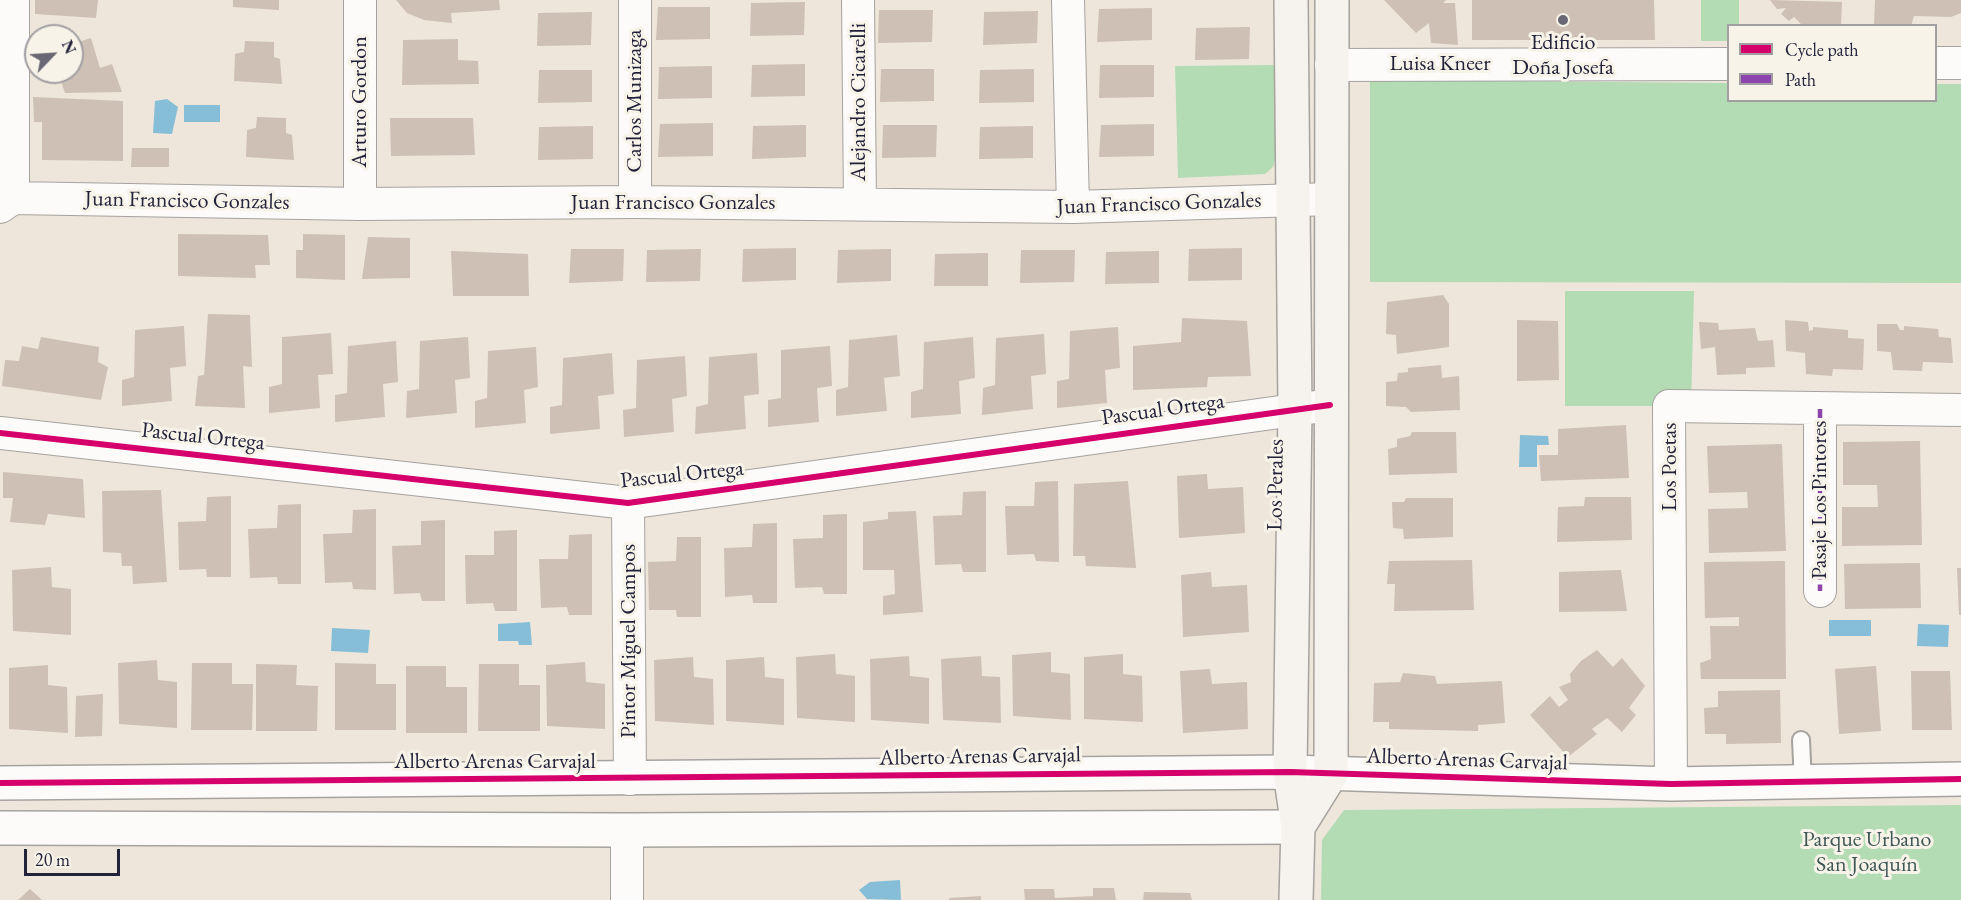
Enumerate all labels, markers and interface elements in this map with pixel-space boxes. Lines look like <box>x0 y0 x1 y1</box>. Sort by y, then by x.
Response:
marker: Edificio Doña Josefa <box>1556 13 1570 27</box>
street label: Alejandro Cicarelli <box>846 23 872 181</box>
north arrow <box>24 24 84 84</box>
legend <box>1727 24 1937 102</box>
street label: Carlos Munizaga <box>622 29 648 173</box>
place label: Edificio Doña Josefa <box>1512 30 1614 82</box>
street label: Arturo Gordon <box>347 36 373 168</box>
text: N <box>57 37 81 57</box>
text: Cycle path <box>1785 38 1859 61</box>
street label: Luisa Kneer <box>1389 51 1491 77</box>
text: Path <box>1785 68 1816 91</box>
street label: Juan Francisco Gonzales <box>84 186 290 216</box>
street label: Juan Francisco Gonzales <box>1056 187 1262 221</box>
street label: Juan Francisco Gonzales <box>571 190 775 216</box>
street label: Pascual Ortega <box>1100 388 1226 432</box>
street label: Pascual Ortega <box>140 417 266 457</box>
street label: Pasaje Los Pintores <box>1807 421 1833 579</box>
street label: Los Poetas <box>1657 423 1683 511</box>
street label: Los Perales <box>1262 439 1290 531</box>
street label: Pascual Ortega <box>619 455 745 495</box>
street label: Pintor Miguel Campos <box>616 544 642 738</box>
street label: Alberto Arenas Carvajal <box>879 742 1081 772</box>
street label: Alberto Arenas Carvajal <box>1366 743 1568 777</box>
street label: Alberto Arenas Carvajal <box>394 749 596 775</box>
park label: Parque Urbano San Joaquín <box>1803 827 1931 878</box>
scale bar <box>27 837 123 875</box>
text: 20 m <box>35 848 70 871</box>

